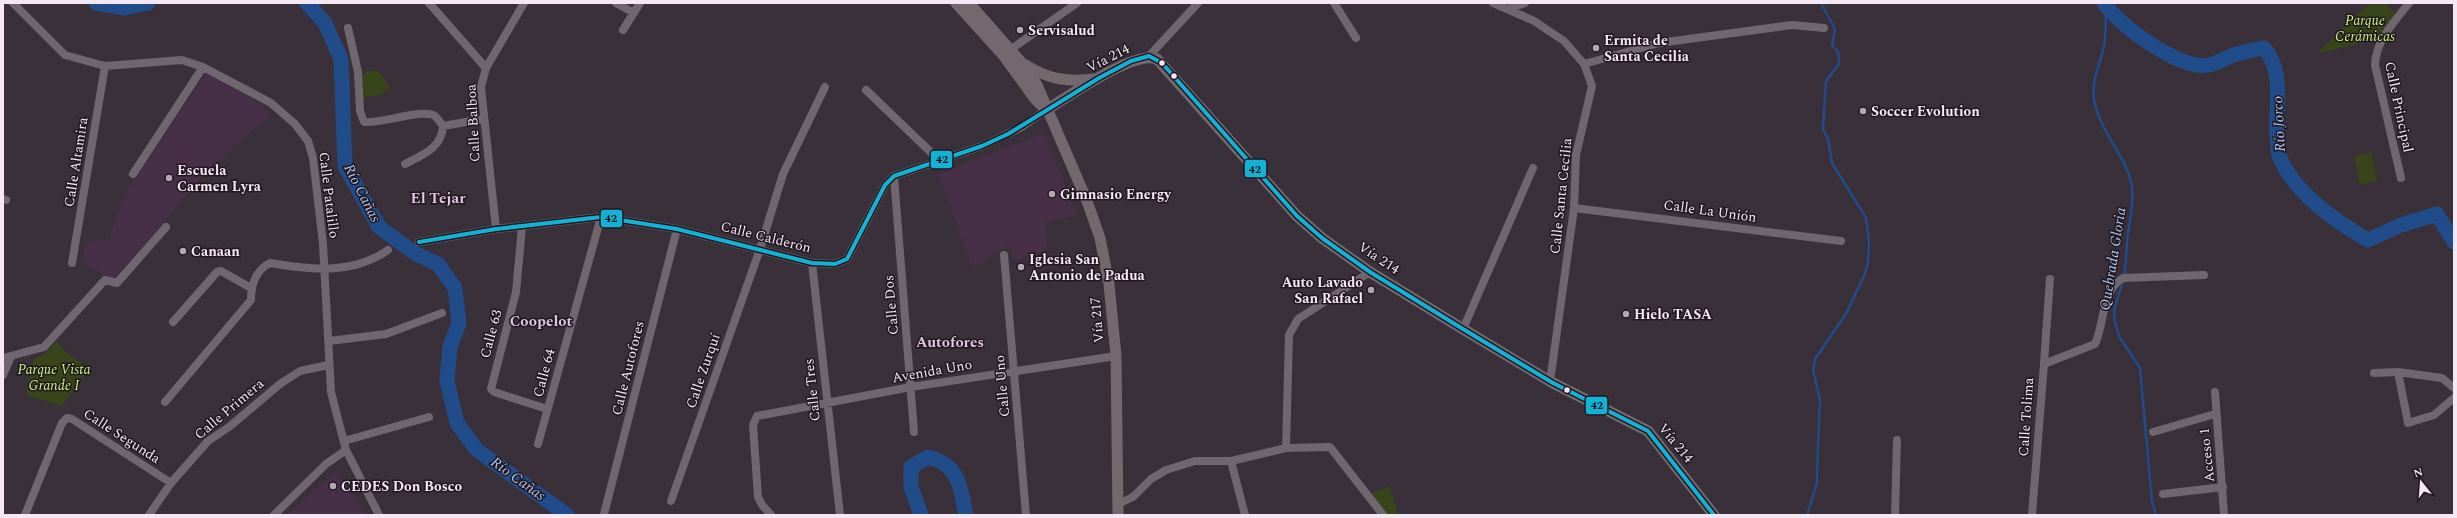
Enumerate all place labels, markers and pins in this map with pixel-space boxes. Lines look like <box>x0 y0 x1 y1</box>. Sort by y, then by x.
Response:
place label: Servisalud <box>1028 20 1095 41</box>
marker: Servisalud <box>1015 25 1025 35</box>
place label: Ermita de Santa Cecilia <box>1604 30 1690 67</box>
marker: Ermita de Santa Cecilia <box>1591 43 1601 53</box>
unlabelled marker <box>1157 58 1167 68</box>
unlabelled marker <box>1169 71 1179 81</box>
place label: Soccer Evolution <box>1871 101 1980 122</box>
marker: Soccer Evolution <box>1858 106 1868 116</box>
place label: Escuela Carmen Lyra <box>177 160 262 197</box>
marker: Escuela Carmen Lyra <box>164 173 174 183</box>
place label: Gimnasio Energy <box>1060 184 1172 205</box>
marker: Gimnasio Energy <box>1047 189 1057 199</box>
place label: Canaan <box>191 241 240 262</box>
marker: Canaan <box>178 246 188 256</box>
place label: Iglesia San Antonio de Padua <box>1029 249 1146 286</box>
marker: Iglesia San Antonio de Padua <box>1016 262 1026 272</box>
place label: Auto Lavado San Rafael <box>1282 272 1363 309</box>
marker: Auto Lavado San Rafael <box>1366 285 1376 295</box>
place label: Hielo TASA <box>1634 304 1712 325</box>
marker: Hielo TASA <box>1621 309 1631 319</box>
unlabelled marker <box>1562 385 1572 395</box>
place label: CEDES Don Bosco <box>341 476 462 497</box>
marker: CEDES Don Bosco <box>328 481 338 491</box>

